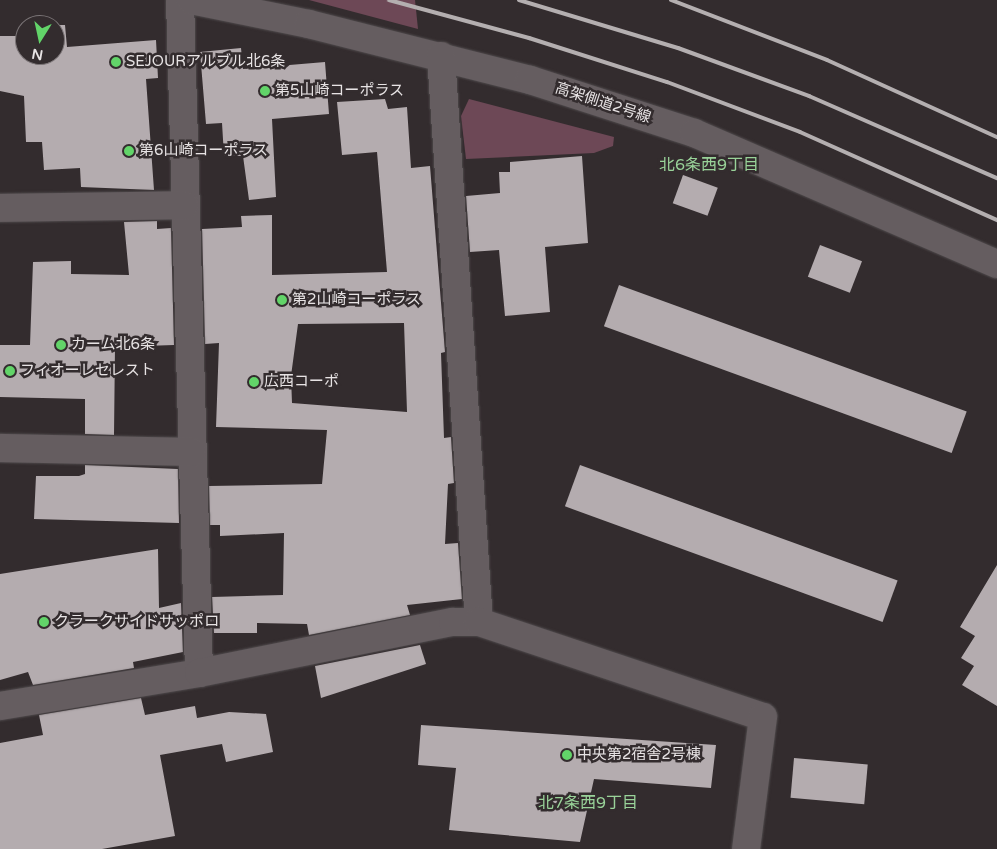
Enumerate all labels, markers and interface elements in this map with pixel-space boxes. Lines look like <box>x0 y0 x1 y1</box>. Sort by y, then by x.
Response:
north arrow <box>15 15 65 65</box>
text: N <box>30 45 44 64</box>
place label: SEJOURアルブル北6条 <box>126 53 285 71</box>
marker: SEJOURアルブル北6条 <box>110 56 122 68</box>
street label: 高架側道2号線 <box>553 79 653 127</box>
place label: 第5山崎コーポラス <box>275 82 404 100</box>
marker: 第5山崎コーポラス <box>259 85 271 97</box>
place label: 第6山崎コーポラス <box>139 142 268 160</box>
marker: 第6山崎コーポラス <box>123 145 135 157</box>
district label: 北6条西9丁目 <box>659 155 759 175</box>
place label: 第2山崎コーポラス <box>292 291 421 309</box>
marker: 第2山崎コーポラス <box>276 294 288 306</box>
place label: カーム北6条 <box>71 336 155 354</box>
marker: カーム北6条 <box>55 339 67 351</box>
place label: フィオーレセレスト <box>20 362 155 380</box>
marker: フィオーレセレスト <box>4 365 16 377</box>
place label: 広西コーポ <box>264 373 339 391</box>
marker: 広西コーポ <box>248 376 260 388</box>
place label: クラークサイドサッポロ <box>54 613 219 631</box>
marker: クラークサイドサッポロ <box>38 616 50 628</box>
place label: 中央第2宿舎2号棟 <box>577 746 701 764</box>
marker: 中央第2宿舎2号棟 <box>561 749 573 761</box>
district label: 北7条西9丁目 <box>538 793 638 813</box>

